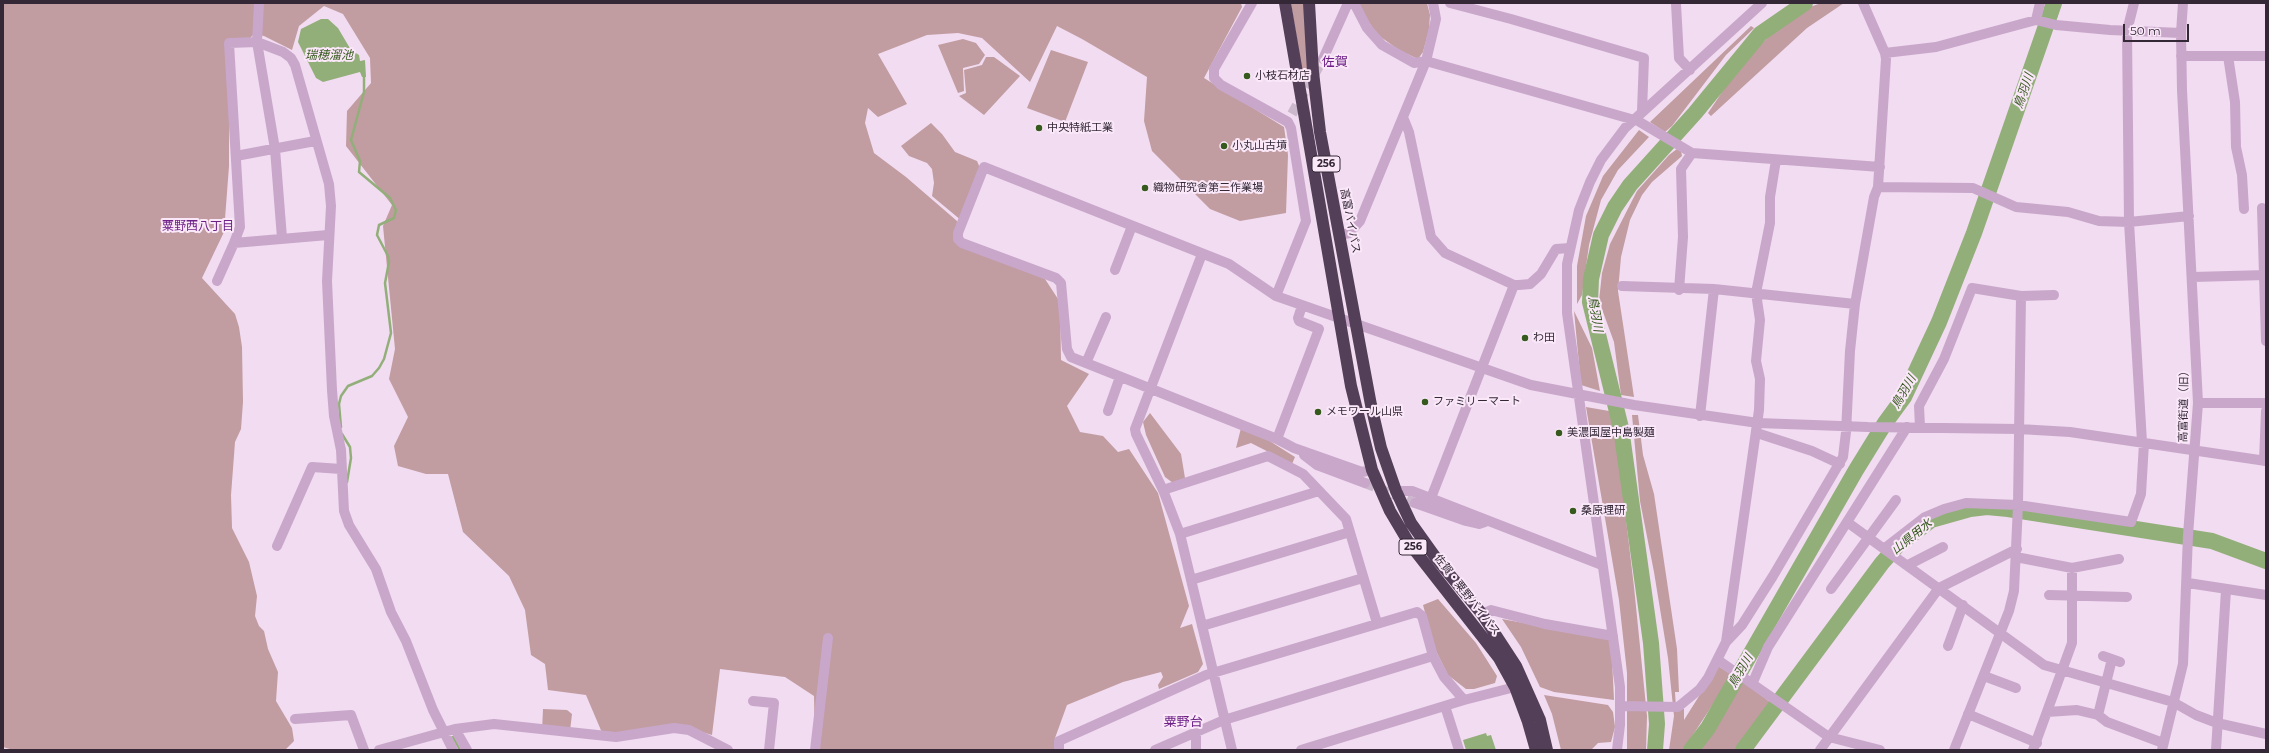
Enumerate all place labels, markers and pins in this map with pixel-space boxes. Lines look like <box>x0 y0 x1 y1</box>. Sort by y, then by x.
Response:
place label: 小枝石材店 <box>1255 69 1310 83</box>
marker: 小枝石材店 <box>1242 71 1252 81</box>
place label: 中央特紙工業 <box>1047 121 1113 135</box>
marker: 中央特紙工業 <box>1034 123 1044 133</box>
place label: 小丸山古墳 <box>1232 139 1287 153</box>
marker: 小丸山古墳 <box>1219 141 1229 151</box>
place label: 織物研究舎第二作業場 <box>1153 181 1263 195</box>
marker: 織物研究舎第二作業場 <box>1140 183 1150 193</box>
place label: わ田 <box>1533 331 1555 345</box>
marker: わ田 <box>1520 333 1530 343</box>
place label: ファミリーマート <box>1433 395 1521 409</box>
marker: ファミリーマート <box>1420 397 1430 407</box>
place label: メモワール山県 <box>1326 405 1403 419</box>
marker: メモワール山県 <box>1313 407 1323 417</box>
place label: 美濃国屋中島製麺 <box>1567 426 1655 440</box>
marker: 美濃国屋中島製麺 <box>1554 428 1564 438</box>
place label: 桑原理研 <box>1581 504 1625 518</box>
marker: 桑原理研 <box>1568 506 1578 516</box>

